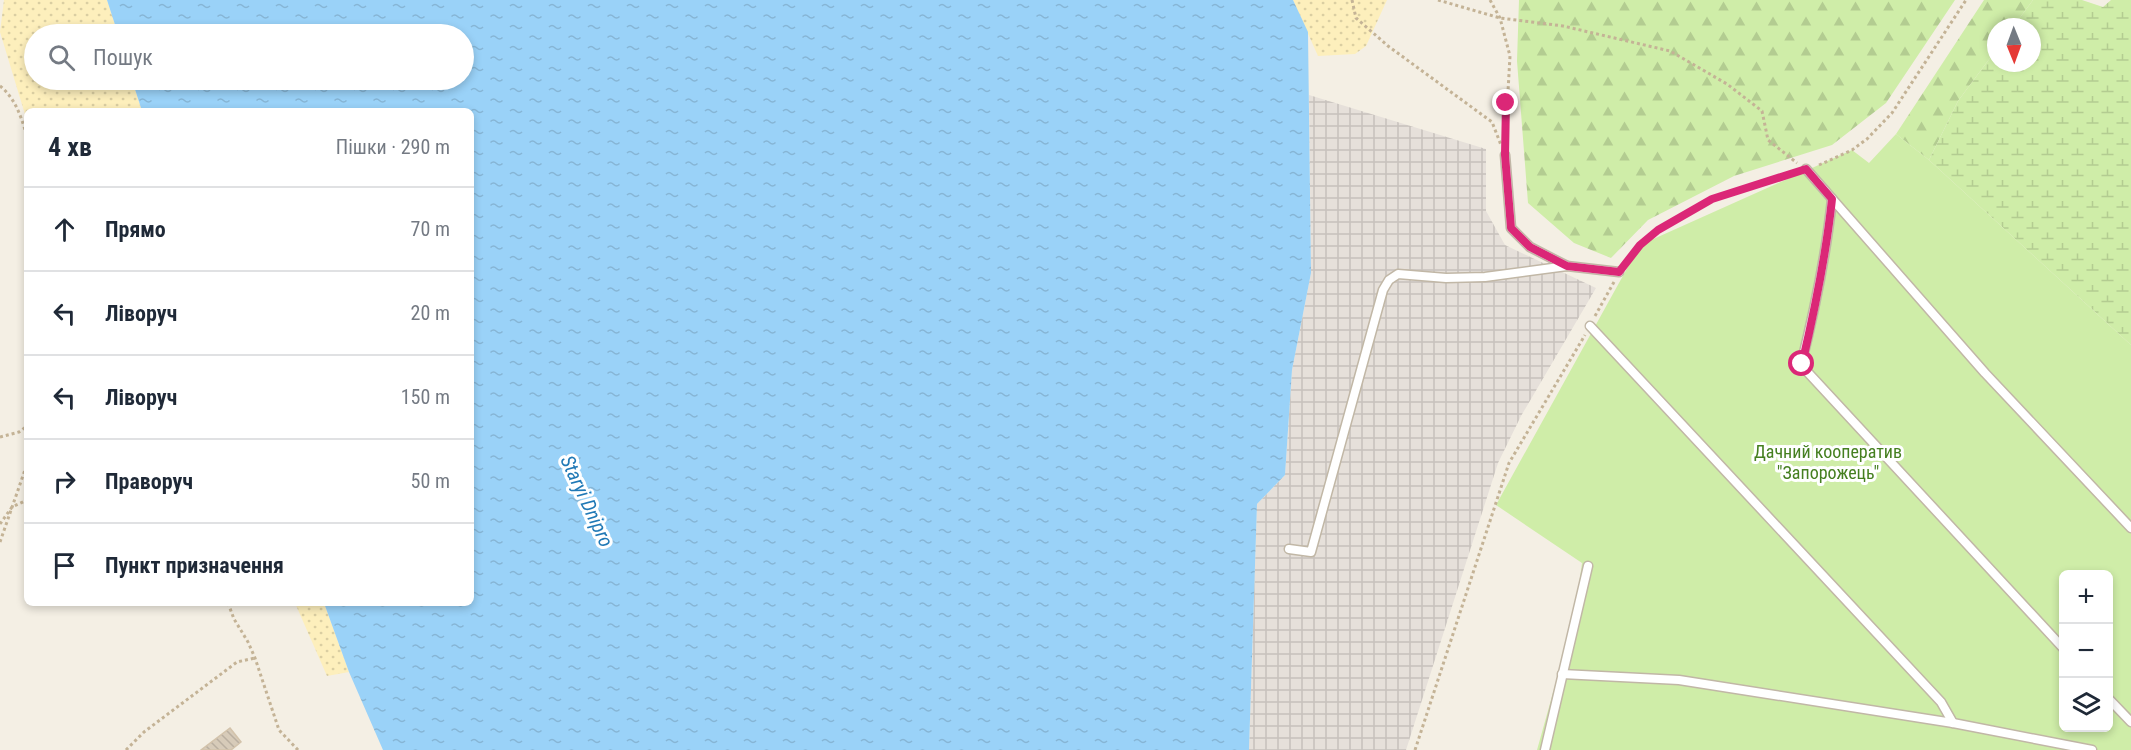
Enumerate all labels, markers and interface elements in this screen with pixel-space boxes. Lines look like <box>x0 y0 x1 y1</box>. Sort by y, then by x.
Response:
north arrow <box>1987 18 2041 72</box>
search box <box>24 24 474 90</box>
icon: search <box>45 41 78 74</box>
text: Пошук <box>93 45 153 70</box>
route end <box>1492 89 1518 115</box>
text: 4 хв <box>48 132 92 162</box>
text: Пішки · 290 m <box>336 135 450 159</box>
icon: ahead <box>48 213 81 246</box>
text: Прямо <box>105 217 166 242</box>
text: 70 m <box>411 217 450 241</box>
icon: left <box>48 297 81 330</box>
text: Ліворуч <box>105 301 177 326</box>
text: 20 m <box>411 301 450 325</box>
route start <box>1788 350 1814 376</box>
icon: left <box>48 381 81 414</box>
text: Ліворуч <box>105 385 177 410</box>
text: 150 m <box>401 385 450 409</box>
park label: Дачний кооператив "Запорожець" <box>1754 441 1902 483</box>
water label: Staryi Dnipro <box>555 451 619 551</box>
icon: right <box>48 465 81 498</box>
text: Праворуч <box>105 469 193 494</box>
text: 50 m <box>411 469 450 493</box>
icon: arrive <box>48 549 81 582</box>
text: Пункт призначення <box>105 553 284 578</box>
map controls <box>2059 570 2113 732</box>
button: + <box>2059 570 2113 624</box>
button: − <box>2059 624 2113 678</box>
button: layers <box>2059 678 2113 732</box>

